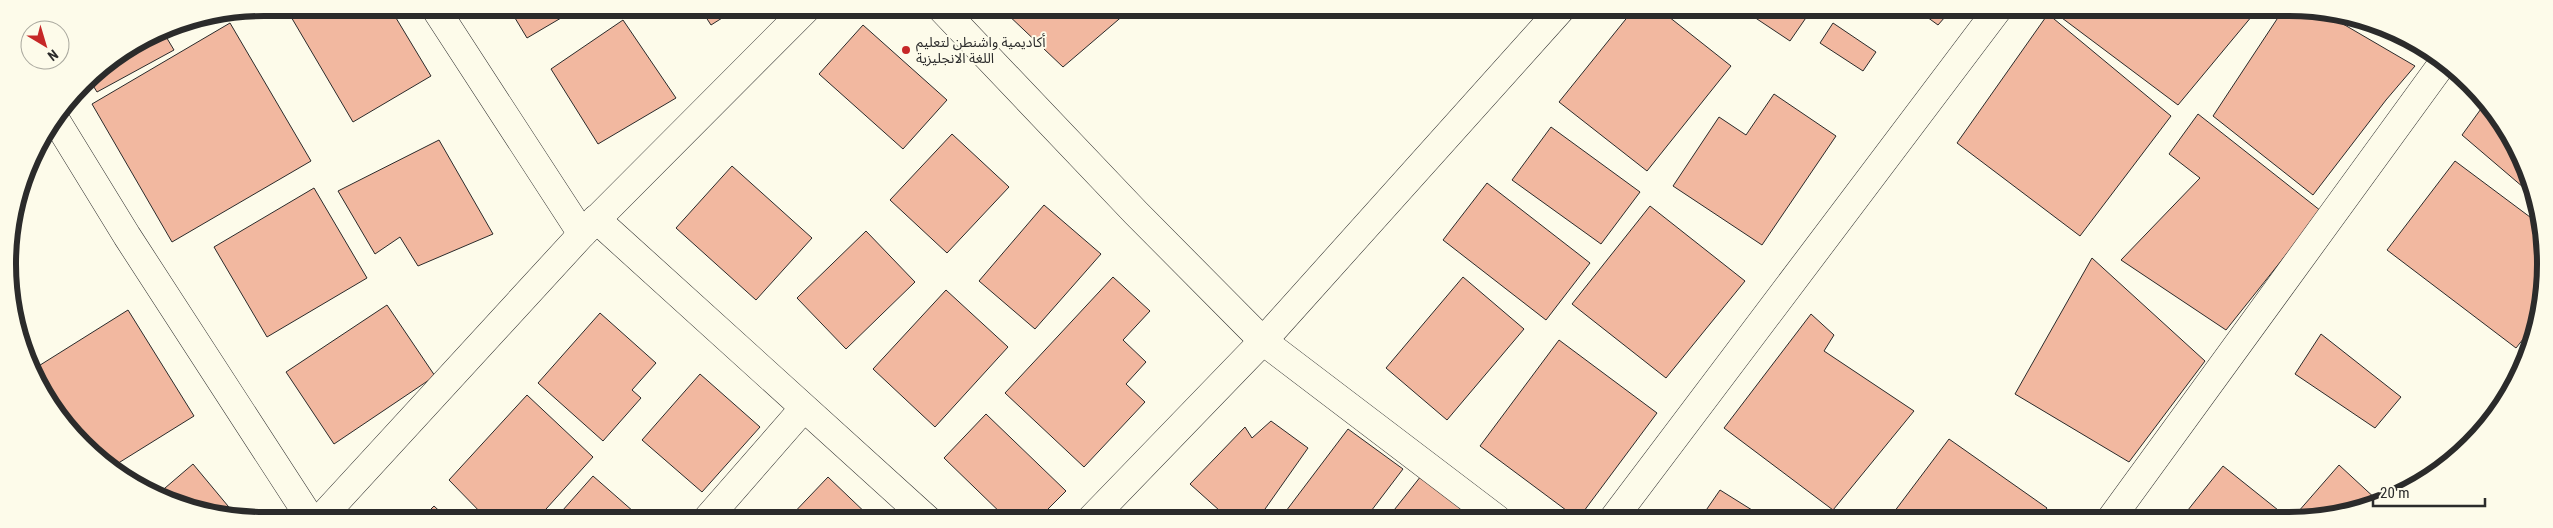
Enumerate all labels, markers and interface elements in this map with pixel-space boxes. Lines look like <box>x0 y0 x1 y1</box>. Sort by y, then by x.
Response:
north arrow <box>20 20 70 70</box>
place label: أكاديمية واشنطن لتعليم اللغة الانجليزية <box>916 33 1046 67</box>
marker: أكاديمية واشنطن لتعليم اللغة الانجليزية <box>900 44 912 56</box>
text: N <box>45 46 61 64</box>
scale bar <box>2373 476 2486 508</box>
text: 20 m <box>2380 484 2410 502</box>

